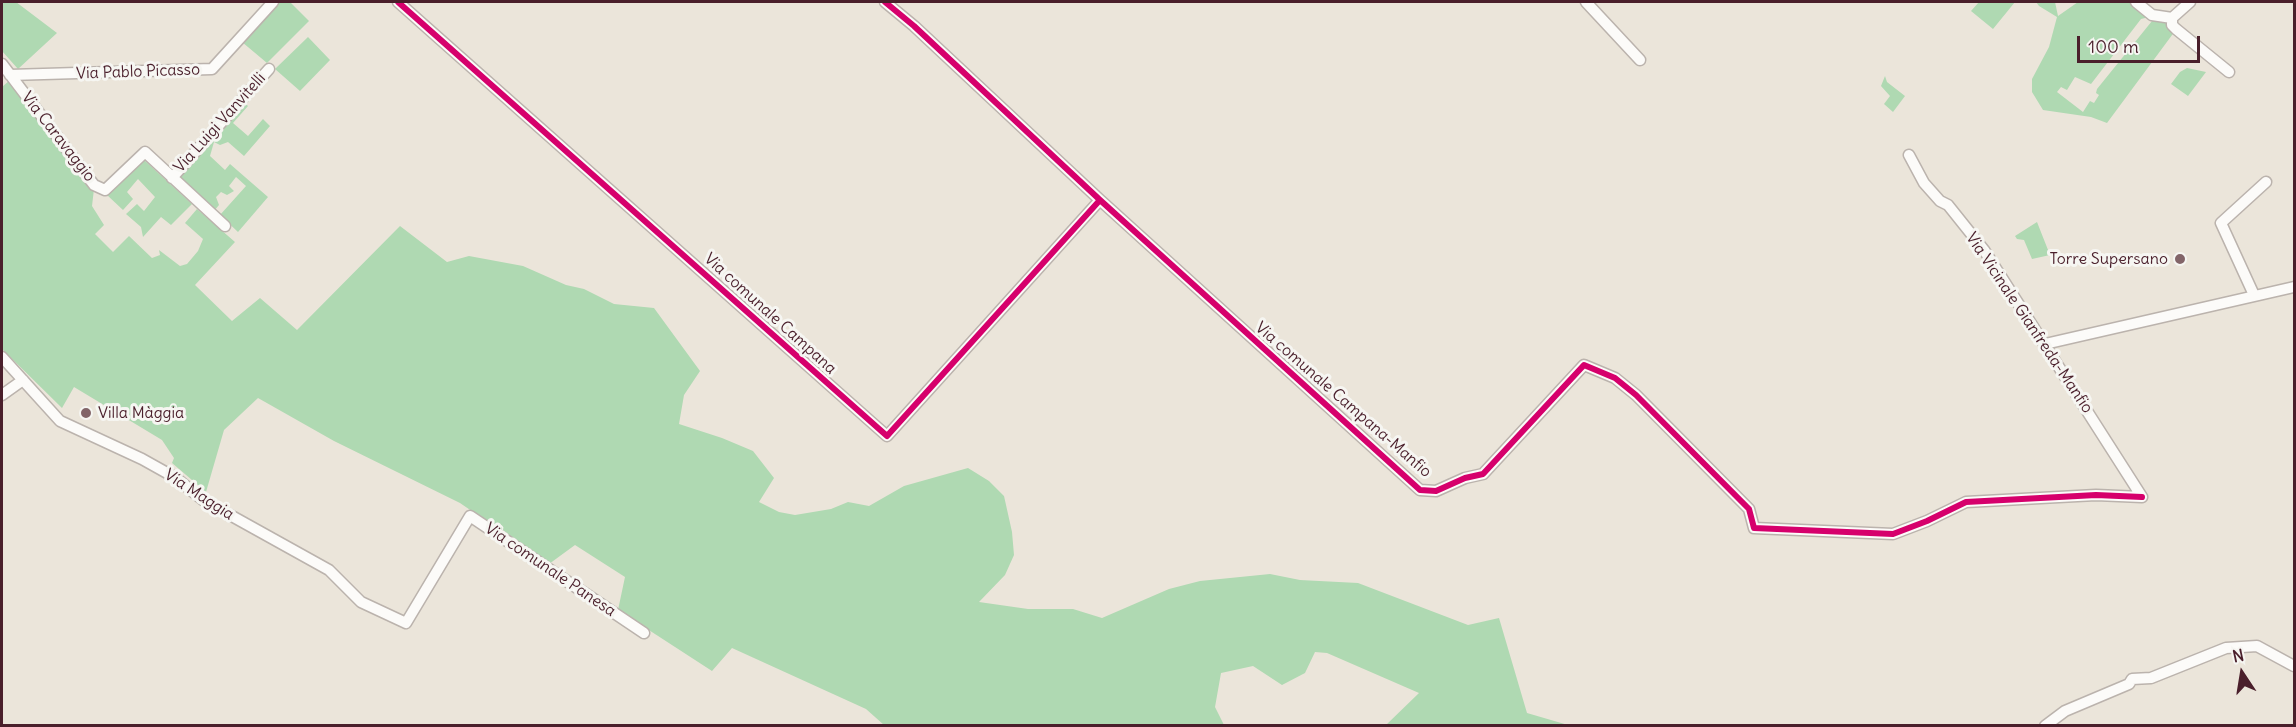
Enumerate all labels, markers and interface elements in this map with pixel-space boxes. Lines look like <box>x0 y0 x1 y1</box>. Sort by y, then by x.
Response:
scale bar <box>2080 24 2203 62</box>
text: 100 m <box>2088 35 2139 58</box>
street label: Via Pablo Picasso <box>76 60 200 84</box>
street label: Via Luigi Vanvitelli <box>170 69 270 177</box>
street label: Via Caravaggio <box>17 88 99 186</box>
street label: Via Vicinale Gianfreda-Manfio <box>1961 229 2097 417</box>
place label: Torre Supersano <box>2049 249 2168 269</box>
street label: Via comunale Campana <box>700 250 840 378</box>
marker: Torre Supersano <box>2173 252 2187 266</box>
street label: Via comunale Campana-Manfio <box>1251 318 1435 482</box>
place label: Villa Màggia <box>98 403 184 423</box>
marker: Villa Màggia <box>79 406 93 420</box>
street label: Via Maggia <box>161 465 237 525</box>
street label: Via comunale Panesa <box>481 519 619 621</box>
north arrow <box>2212 643 2272 703</box>
text: N <box>2231 644 2246 666</box>

